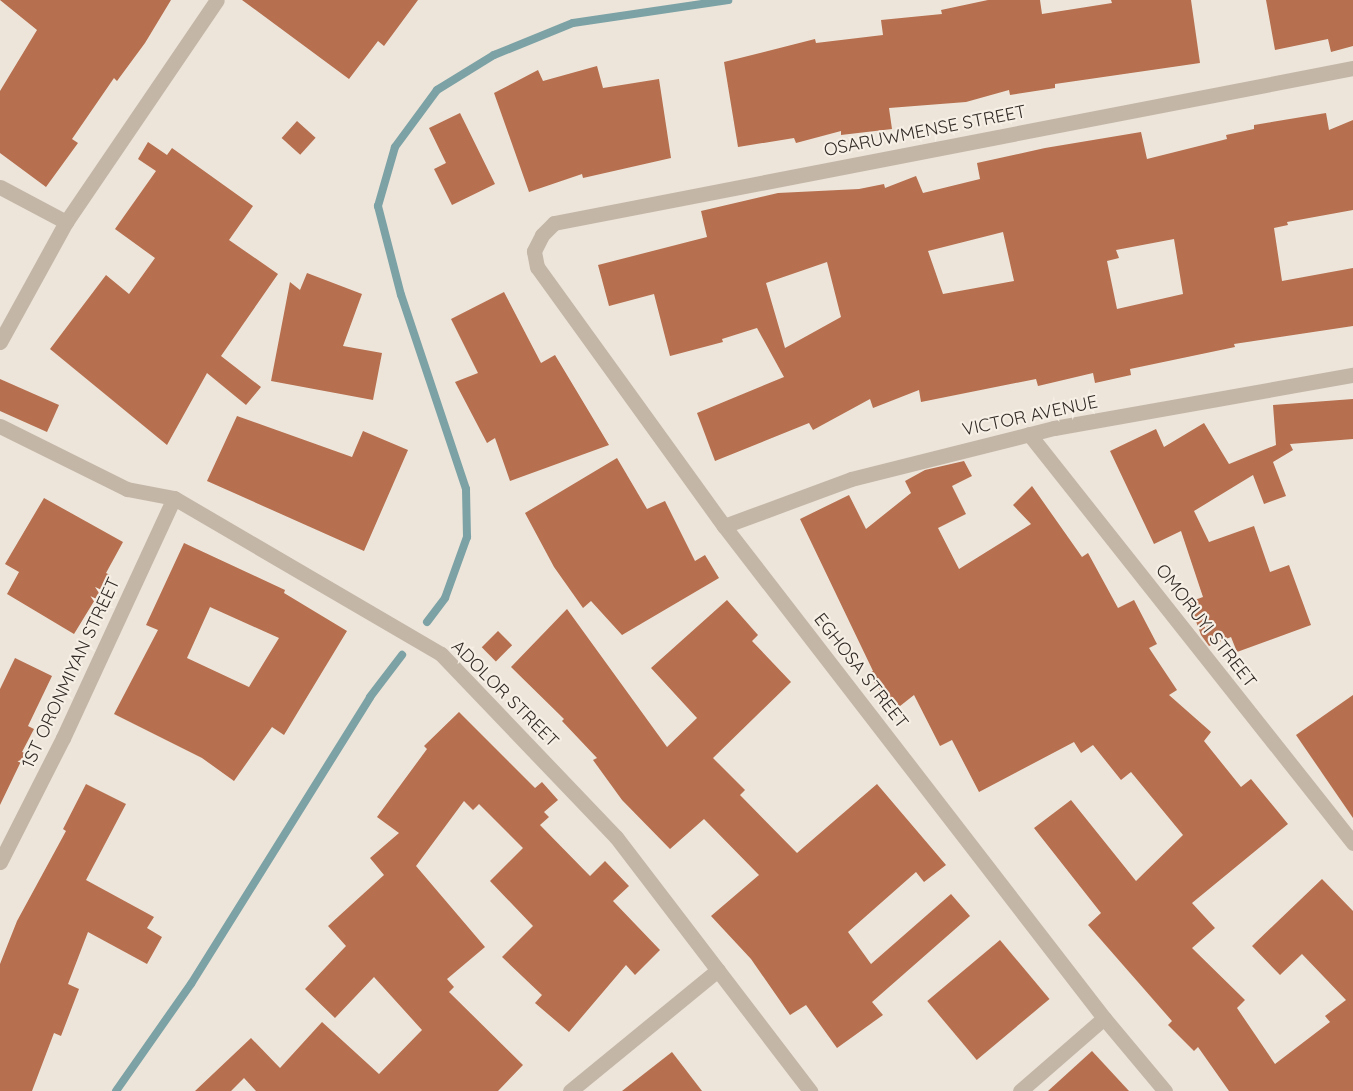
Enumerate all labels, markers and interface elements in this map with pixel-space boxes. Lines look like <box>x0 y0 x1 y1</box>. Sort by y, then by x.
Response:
street label: OSARUWMENSE STREET <box>822 101 1028 161</box>
street label: VICTOR AVENUE <box>960 391 1100 441</box>
street label: OMORUYI STREET <box>1151 560 1261 692</box>
street label: 1ST ORONMIYAN STREET <box>17 574 125 772</box>
street label: EGHOSA STREET <box>809 609 913 733</box>
street label: ADOLOR STREET <box>447 636 563 752</box>

